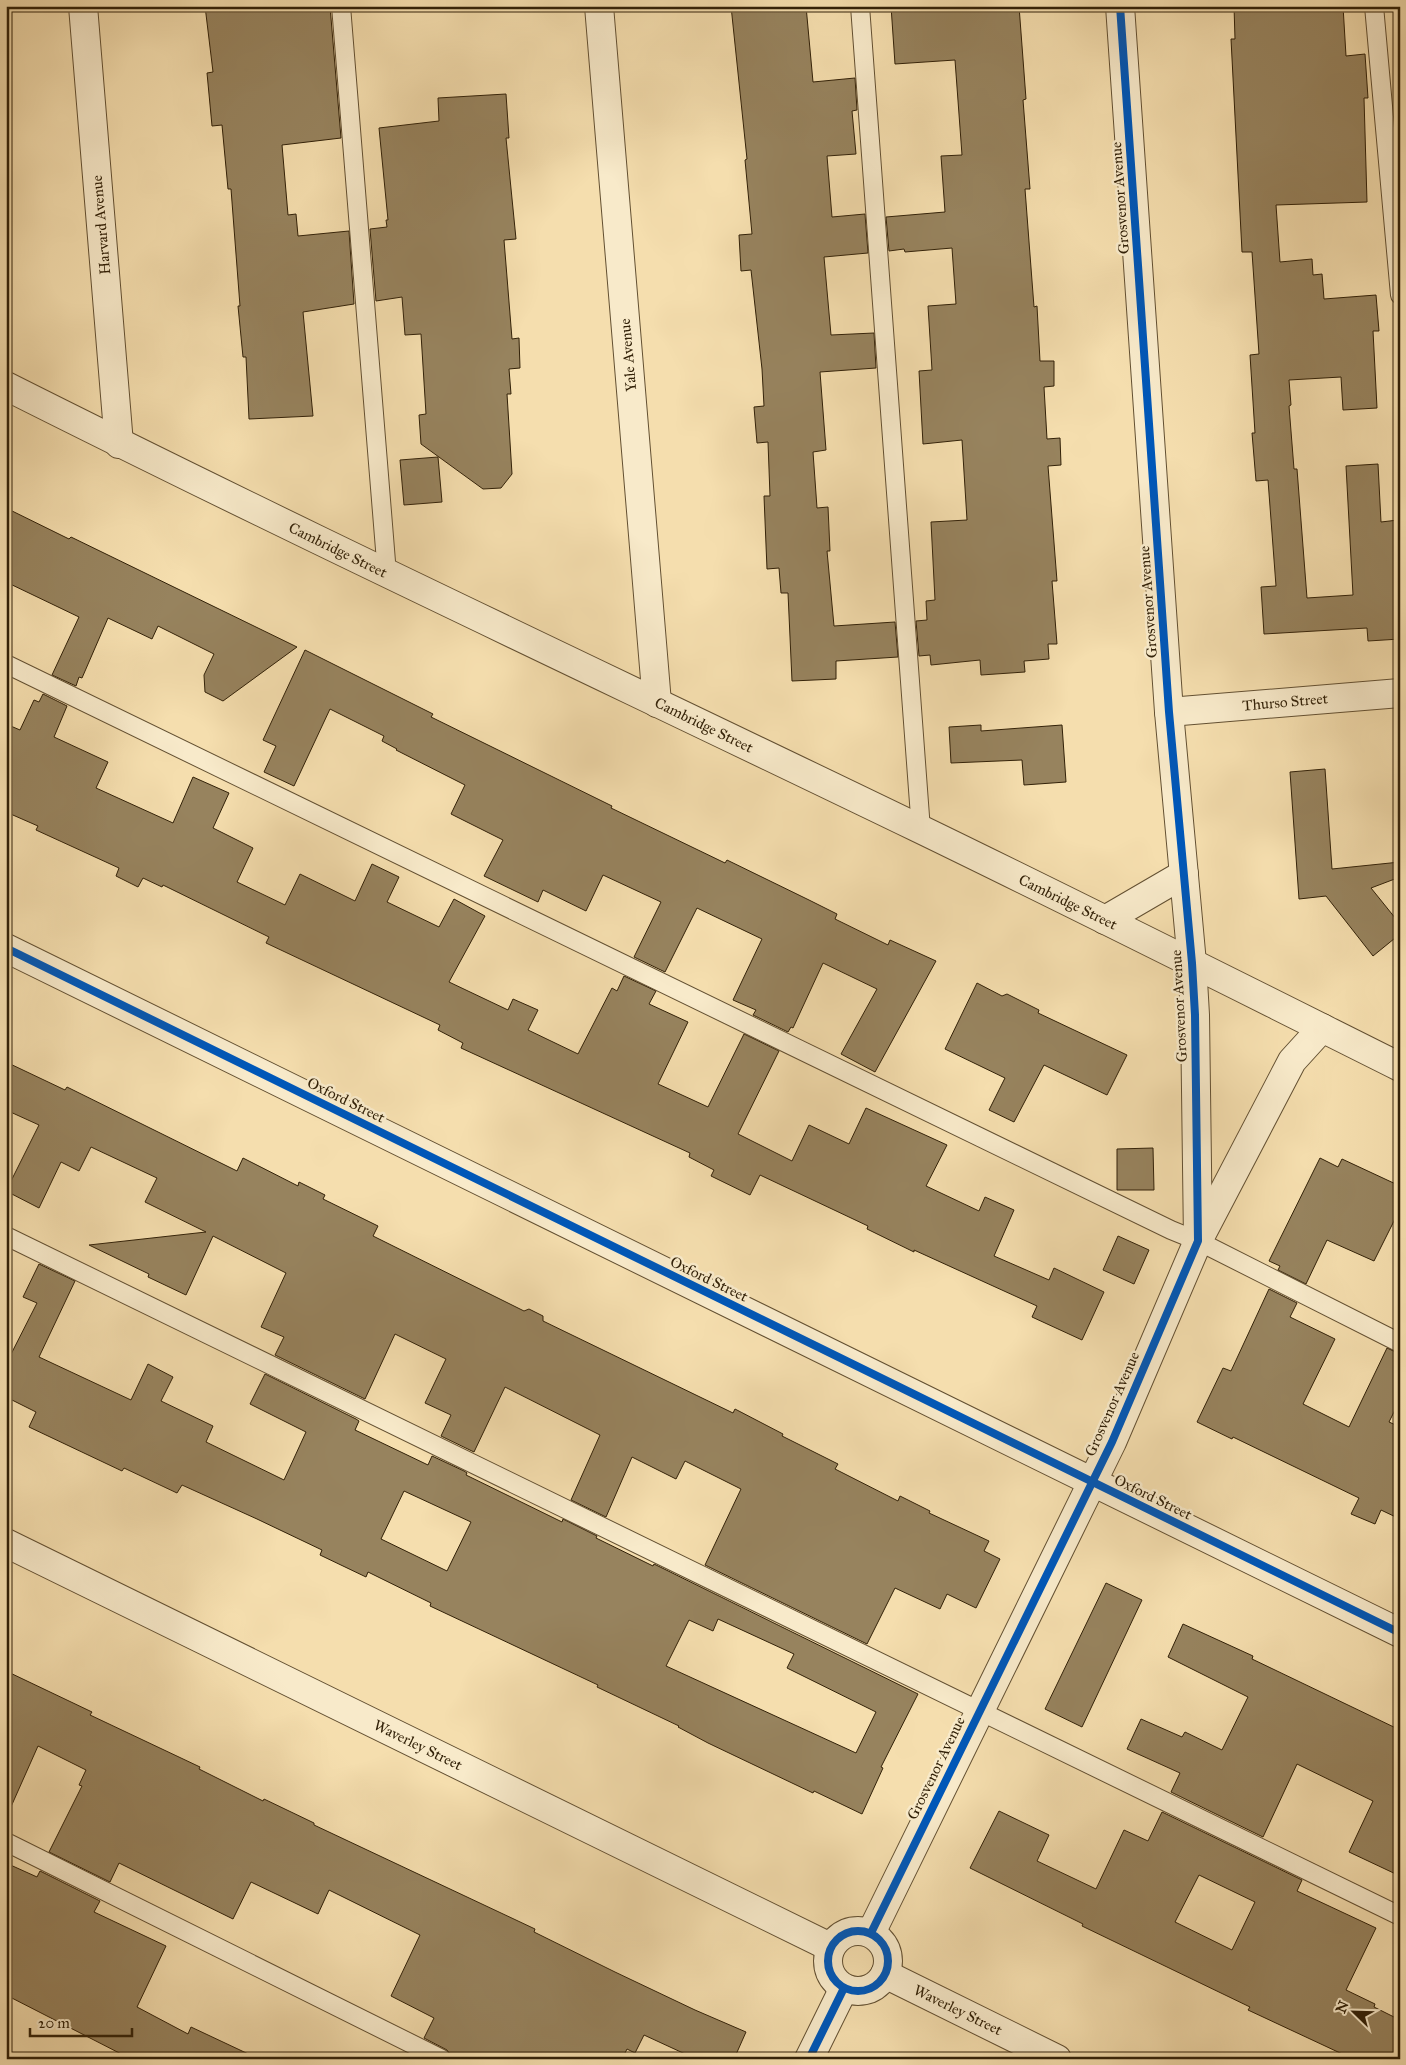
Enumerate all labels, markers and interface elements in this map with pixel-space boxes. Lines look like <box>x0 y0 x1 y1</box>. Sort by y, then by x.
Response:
street label: Grosvenor Avenue <box>1107 141 1133 255</box>
street label: Harvard Avenue <box>88 174 114 276</box>
street label: Yale Avenue <box>616 318 640 392</box>
street label: Cambridge Street <box>286 518 391 582</box>
street label: Grosvenor Avenue <box>1135 545 1161 659</box>
street label: Thurso Street <box>1241 689 1329 715</box>
street label: Cambridge Street <box>652 693 757 757</box>
street label: Cambridge Street <box>1016 870 1121 934</box>
street label: Grosvenor Avenue <box>1167 949 1191 1063</box>
street label: Oxford Street <box>304 1073 388 1127</box>
street label: Oxford Street <box>667 1252 751 1306</box>
street label: Grosvenor Avenue <box>1081 1349 1143 1459</box>
street label: Oxford Street <box>1111 1470 1195 1524</box>
street label: Grosvenor Avenue <box>903 1713 969 1823</box>
street label: Waverley Street <box>371 1716 466 1774</box>
street label: Waverley Street <box>911 1981 1006 2039</box>
north arrow <box>1328 1988 1378 2038</box>
text: N <box>1332 1998 1353 2016</box>
scale bar <box>30 2005 132 2037</box>
text: 20 m <box>38 2014 70 2032</box>

